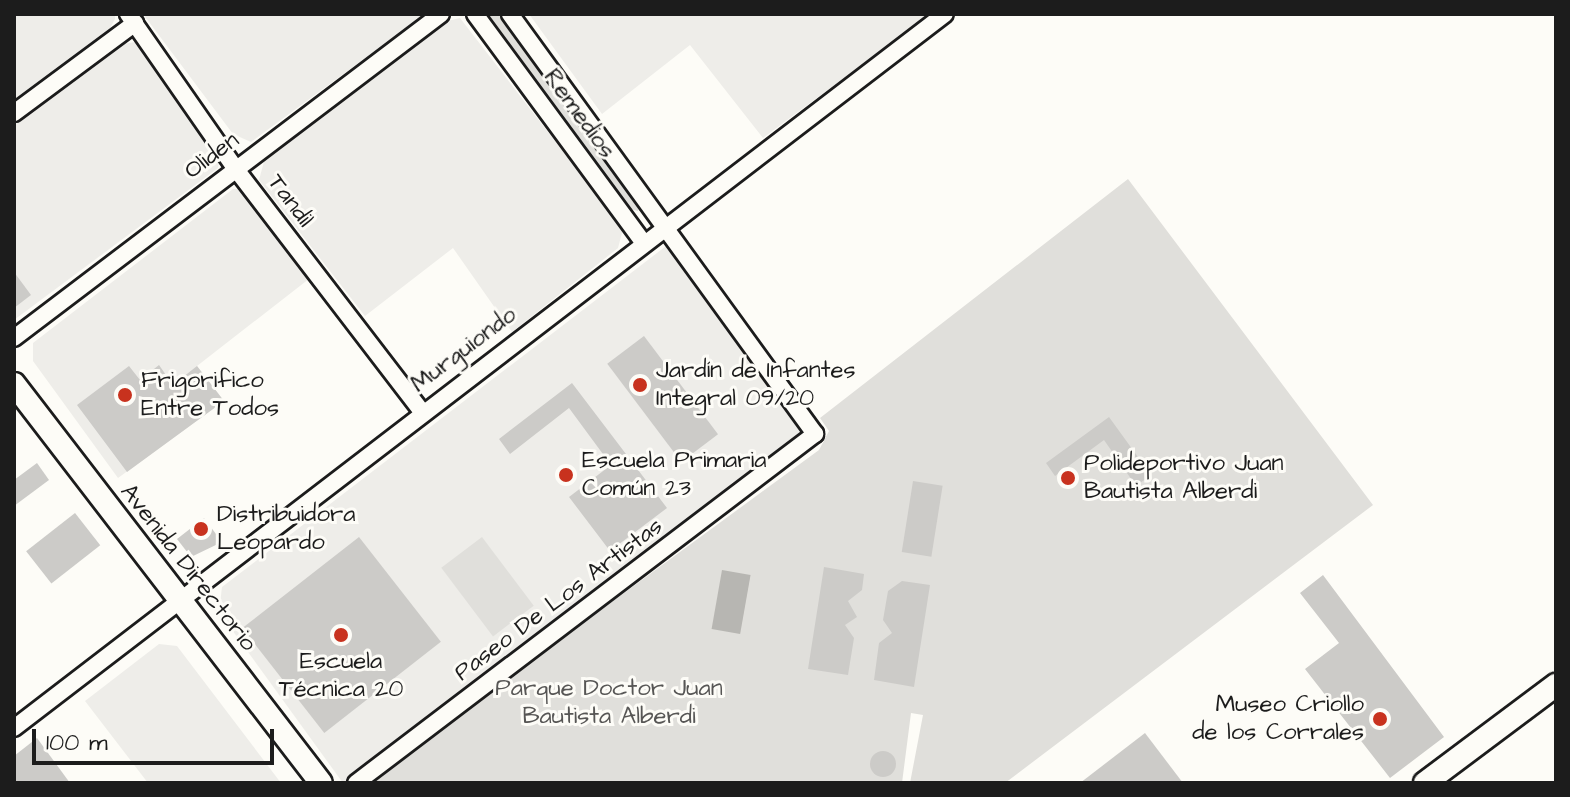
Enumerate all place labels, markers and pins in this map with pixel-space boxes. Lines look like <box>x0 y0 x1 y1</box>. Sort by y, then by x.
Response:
place label: Jardín de Infantes Integral 09/20 <box>656 357 855 413</box>
place label: Frigorifico Entre Todos <box>141 367 279 423</box>
marker: Jardín de Infantes Integral 09/20 <box>631 376 649 394</box>
marker: Frigorifico Entre Todos <box>116 386 134 404</box>
place label: Escuela Primaria Común 23 <box>582 447 766 503</box>
place label: Polideportivo Juan Bautista Alberdi <box>1084 450 1284 506</box>
marker: Escuela Primaria Común 23 <box>557 466 575 484</box>
marker: Polideportivo Juan Bautista Alberdi <box>1059 469 1077 487</box>
place label: Distribuidora Leopardo <box>217 501 355 557</box>
marker: Distribuidora Leopardo <box>192 520 210 538</box>
marker: Escuela Técnica 20 <box>332 626 350 644</box>
place label: Escuela Técnica 20 <box>279 648 403 704</box>
place label: Museo Criollo de los Corrales <box>1192 691 1364 747</box>
marker: Museo Criollo de los Corrales <box>1371 710 1389 728</box>

